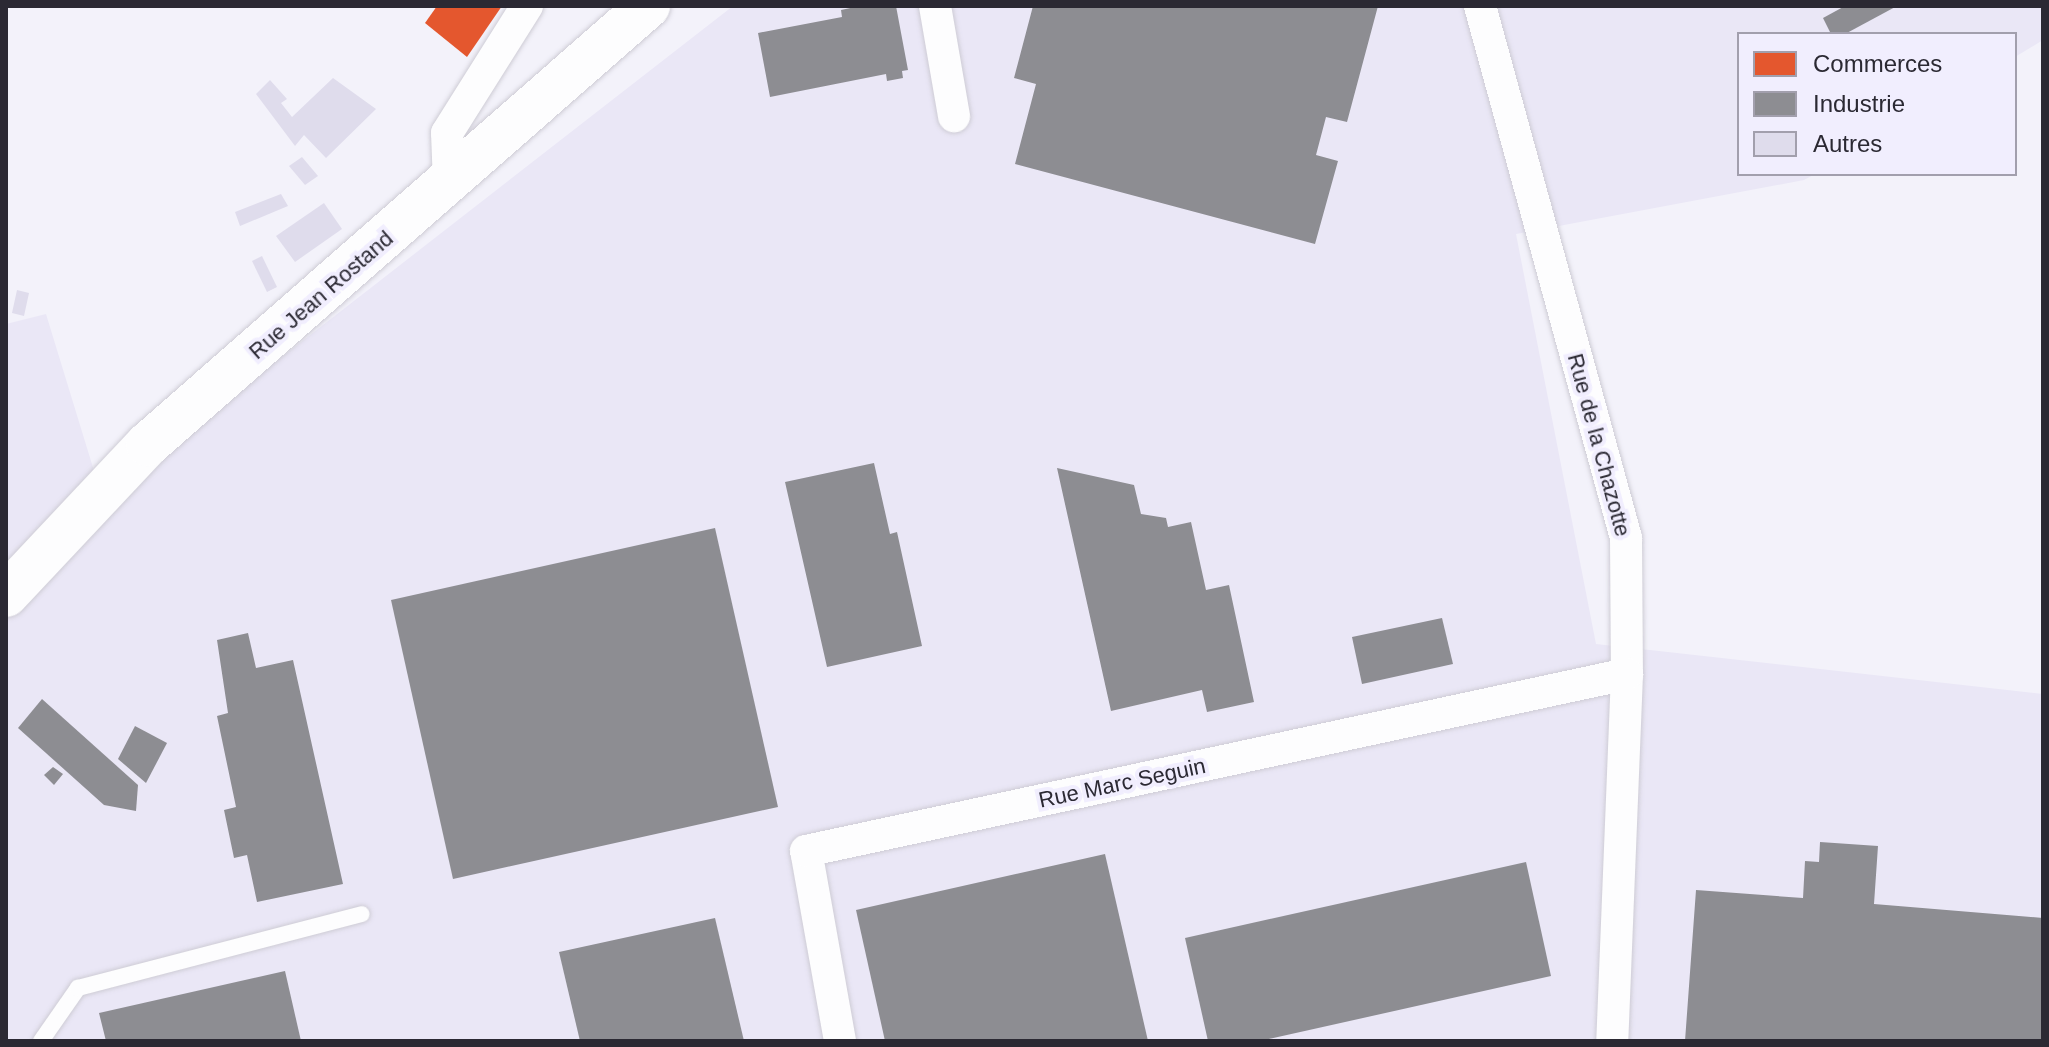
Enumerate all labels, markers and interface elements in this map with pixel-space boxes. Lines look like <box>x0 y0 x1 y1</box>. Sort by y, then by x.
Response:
legend <box>1737 32 2017 176</box>
text: Commerces <box>1813 50 1942 77</box>
text: Industrie <box>1813 90 1905 117</box>
text: Autres <box>1813 130 1882 157</box>
street label: Rue Jean Rostand <box>244 225 398 365</box>
street label: Rue de la Chazotte <box>1562 351 1636 539</box>
street label: Rue Marc Seguin <box>1036 752 1208 814</box>

